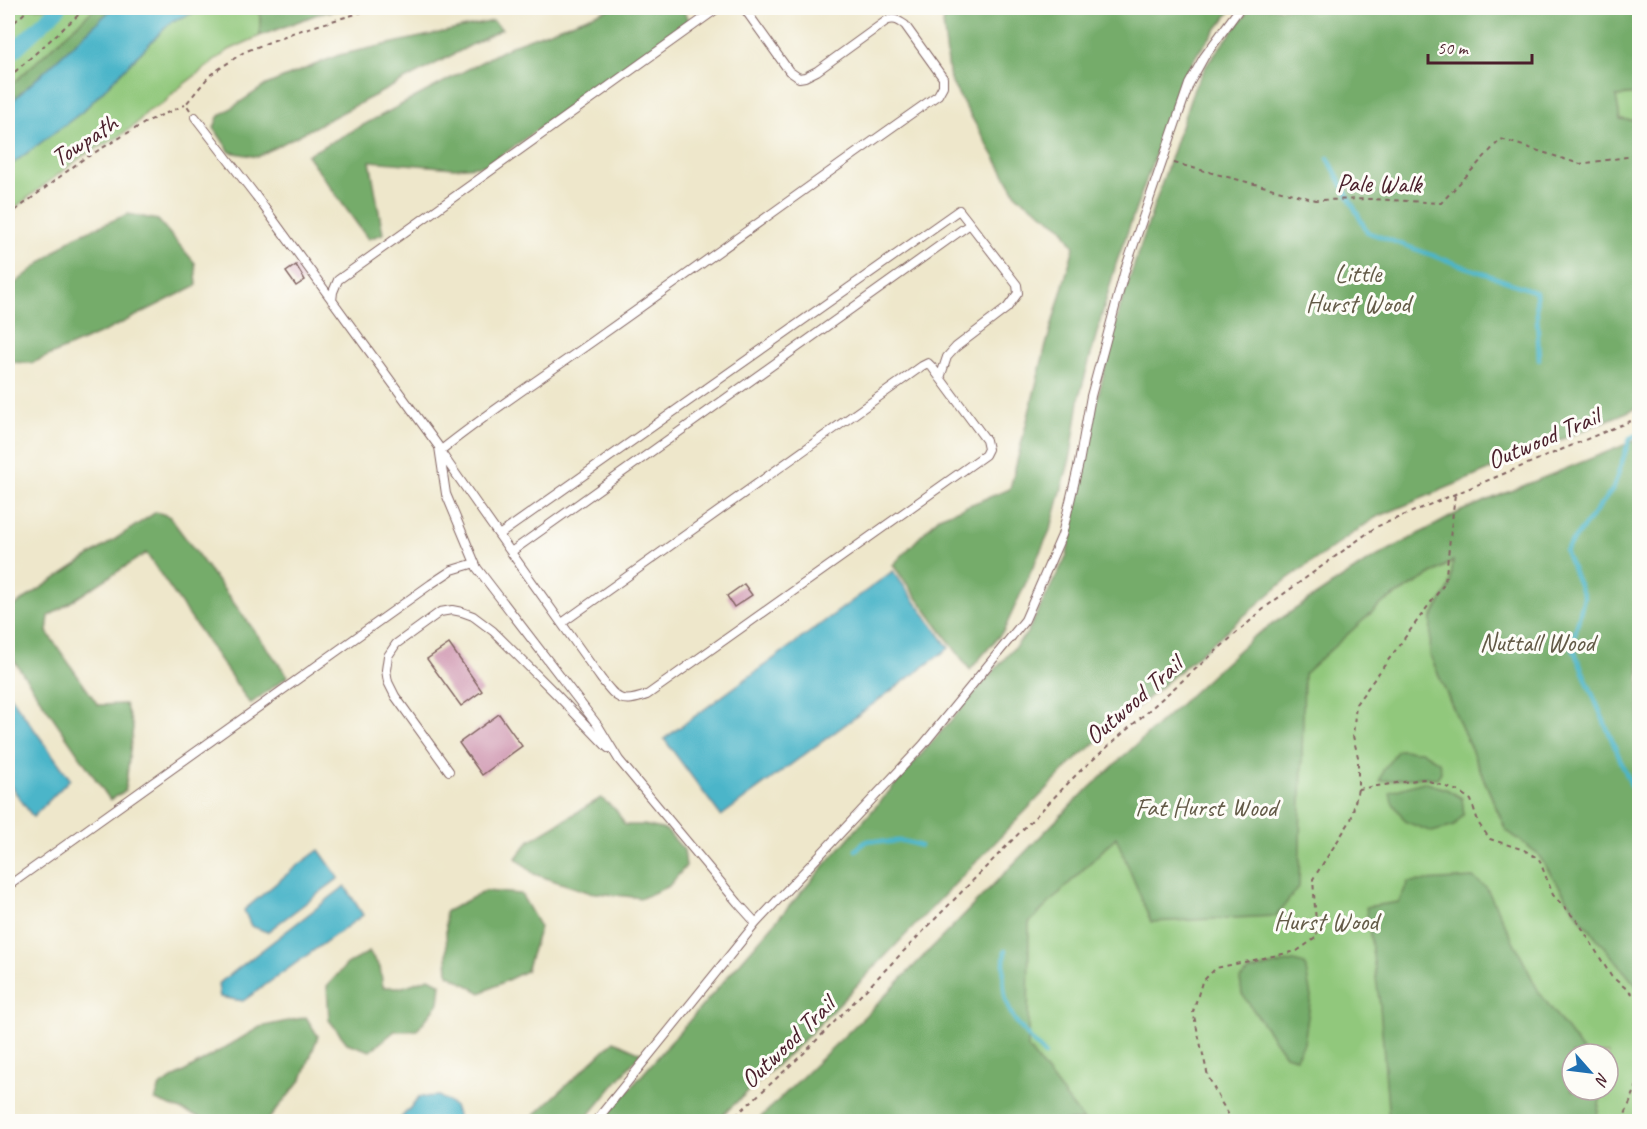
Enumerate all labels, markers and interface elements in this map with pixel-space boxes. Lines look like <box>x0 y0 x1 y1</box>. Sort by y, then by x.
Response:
scale bar <box>1428 27 1532 65</box>
text: 50 m <box>1437 37 1470 59</box>
street label: Towpath <box>45 106 125 174</box>
street label: Pale Walk <box>1336 166 1424 201</box>
park label: Little Hurst Wood <box>1306 257 1414 320</box>
street label: Outwood Trail <box>1482 398 1609 477</box>
park label: Nuttall Wood <box>1479 626 1598 659</box>
street label: Outwood Trail <box>1078 646 1193 752</box>
park label: Fat Hurst Wood <box>1135 791 1281 824</box>
park label: Hurst Wood <box>1274 905 1382 938</box>
street label: Outwood Trail <box>733 986 845 1096</box>
north arrow <box>1560 1042 1620 1102</box>
text: N <box>1590 1070 1614 1090</box>

